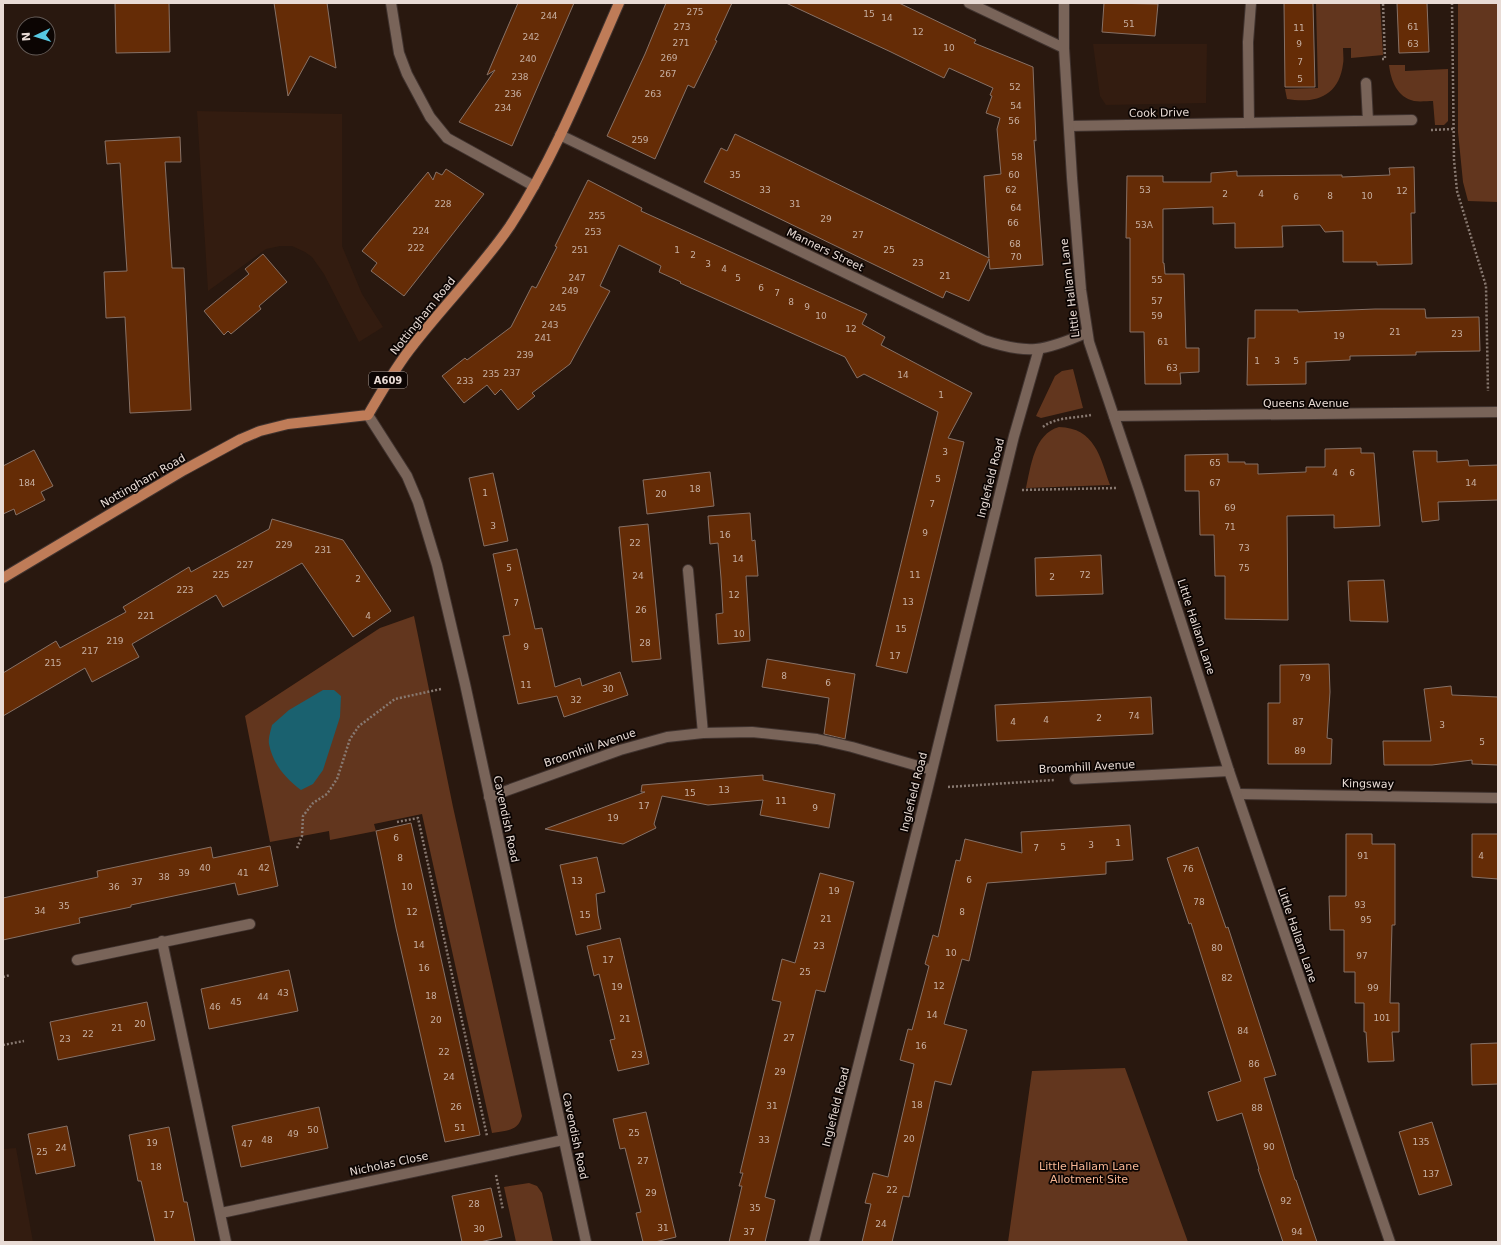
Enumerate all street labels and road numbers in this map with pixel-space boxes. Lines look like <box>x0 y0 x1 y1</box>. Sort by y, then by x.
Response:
street label: Cook Drive <box>1129 106 1190 120</box>
street label: Manners Street <box>784 226 866 275</box>
street label: Little Hallam Lane <box>1057 237 1083 338</box>
street label: Nottingham Road <box>388 275 458 357</box>
road number: A609 <box>369 372 407 388</box>
street label: Queens Avenue <box>1263 397 1349 410</box>
street label: Inglefield Road <box>975 437 1007 519</box>
street label: Nottingham Road <box>98 451 188 511</box>
street label: Little Hallam Lane <box>1174 578 1218 677</box>
street label: Broomhill Avenue <box>542 726 638 770</box>
street label: Inglefield Road <box>898 751 930 833</box>
street label: Broomhill Avenue <box>1038 758 1136 776</box>
street label: Cavendish Road <box>490 774 522 864</box>
street label: Kingsway <box>1342 777 1395 791</box>
street label: Little Hallam Lane <box>1275 886 1319 985</box>
street label: Inglefield Road <box>820 1066 852 1148</box>
street label: Cavendish Road <box>559 1091 591 1181</box>
street label: Nicholas Close <box>349 1149 430 1179</box>

